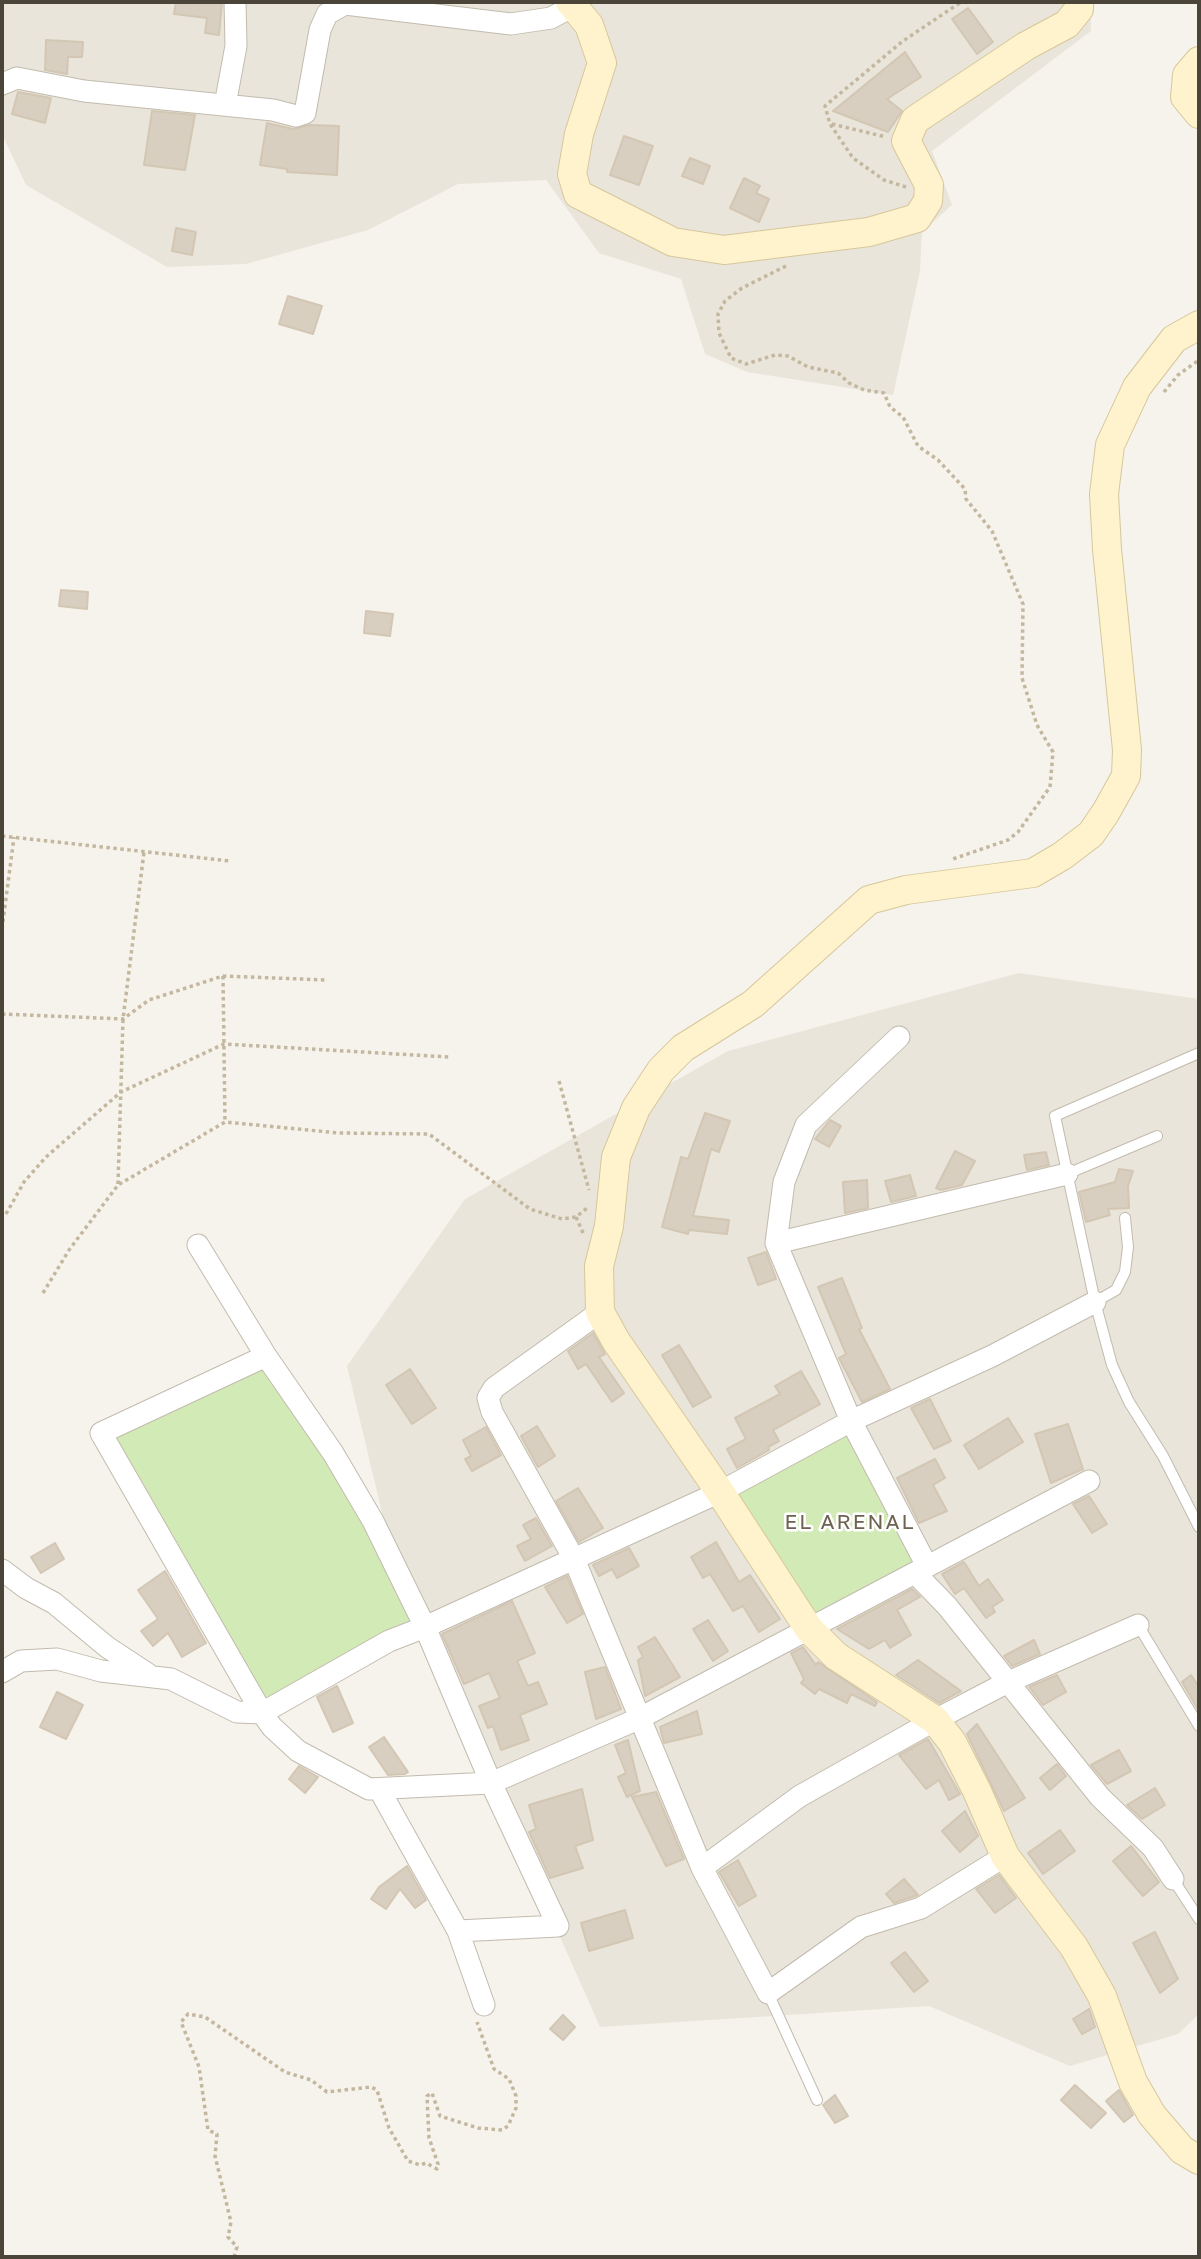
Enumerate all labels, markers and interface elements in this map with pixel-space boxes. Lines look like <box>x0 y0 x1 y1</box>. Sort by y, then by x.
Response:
district label: EL ARENAL <box>786 1509 914 1535</box>

